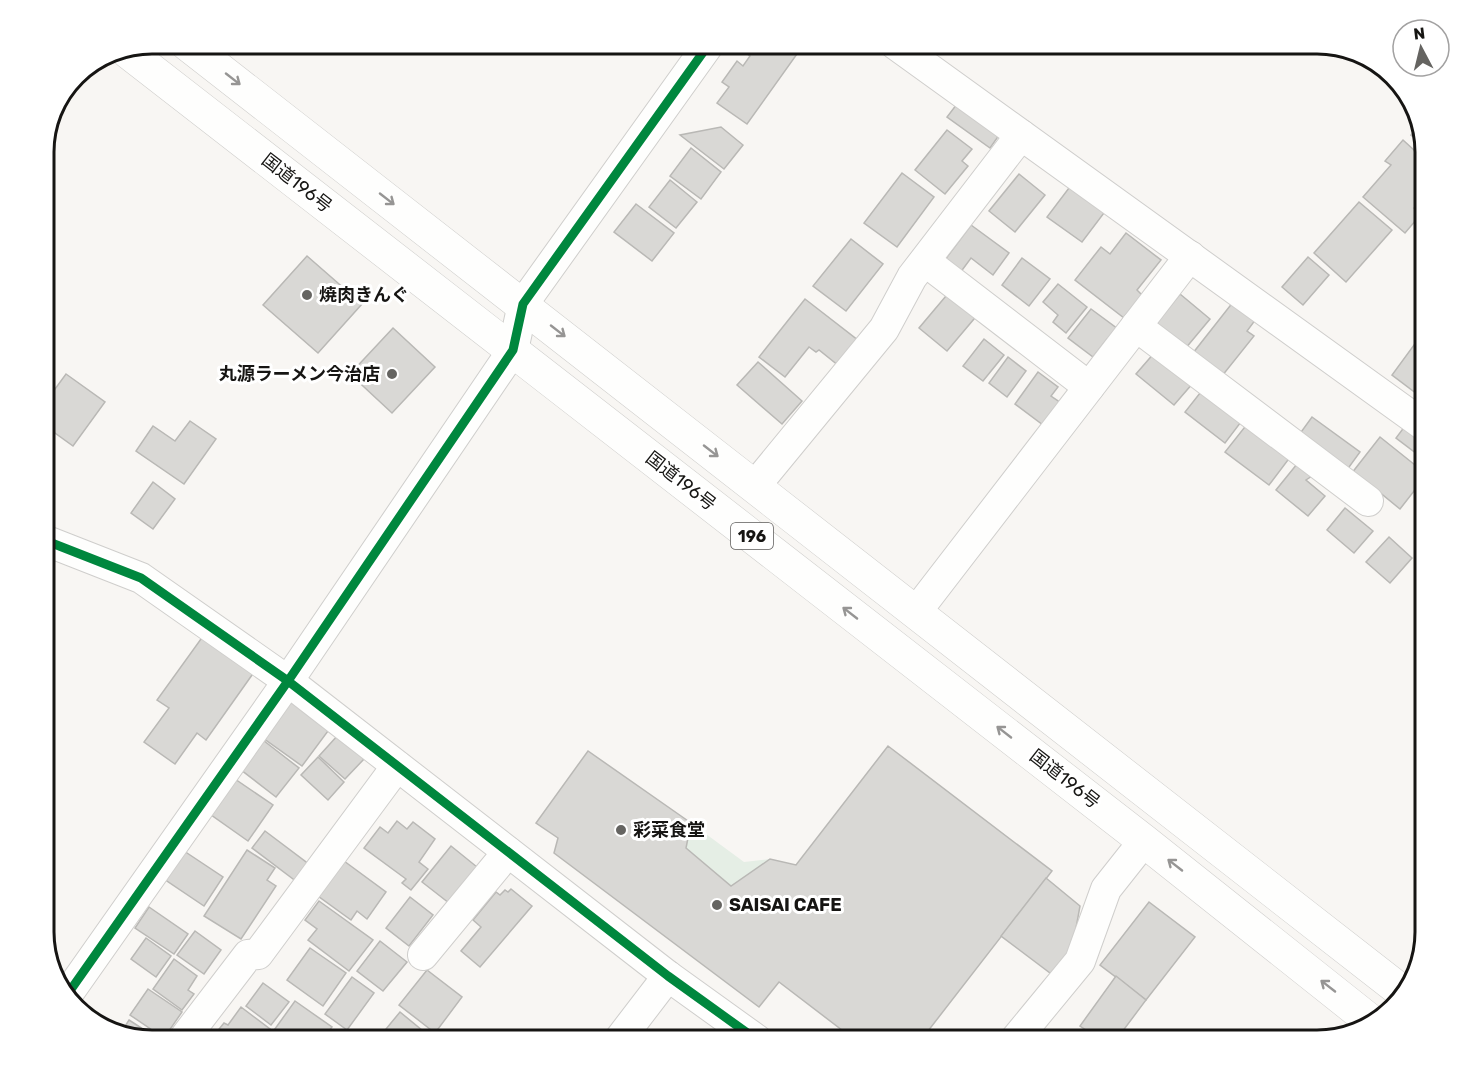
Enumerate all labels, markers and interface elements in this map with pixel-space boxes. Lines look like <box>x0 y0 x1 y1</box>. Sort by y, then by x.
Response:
north arrow <box>1391 18 1451 78</box>
text: N <box>1412 23 1426 44</box>
one-way arrow <box>225 73 241 86</box>
street label: 国道196号 <box>258 149 336 217</box>
one-way arrow <box>379 192 395 205</box>
place label: 焼肉きんぐ <box>319 284 409 306</box>
marker: 焼肉きんぐ <box>300 288 314 302</box>
one-way arrow <box>550 324 566 337</box>
place label: 丸源ラーメン今治店 <box>219 363 380 385</box>
marker: 丸源ラーメン今治店 <box>385 367 399 381</box>
one-way arrow <box>703 445 719 458</box>
street label: 国道196号 <box>642 447 720 515</box>
road number: 196 <box>731 523 773 549</box>
one-way arrow <box>843 606 859 619</box>
one-way arrow <box>997 726 1013 739</box>
street label: 国道196号 <box>1026 745 1104 813</box>
place label: 彩菜食堂 <box>633 819 705 841</box>
marker: 彩菜食堂 <box>614 823 628 837</box>
one-way arrow <box>1167 859 1183 872</box>
place label: SAISAI CAFE <box>729 894 842 916</box>
marker: SAISAI CAFE <box>710 898 724 912</box>
one-way arrow <box>1320 980 1336 993</box>

